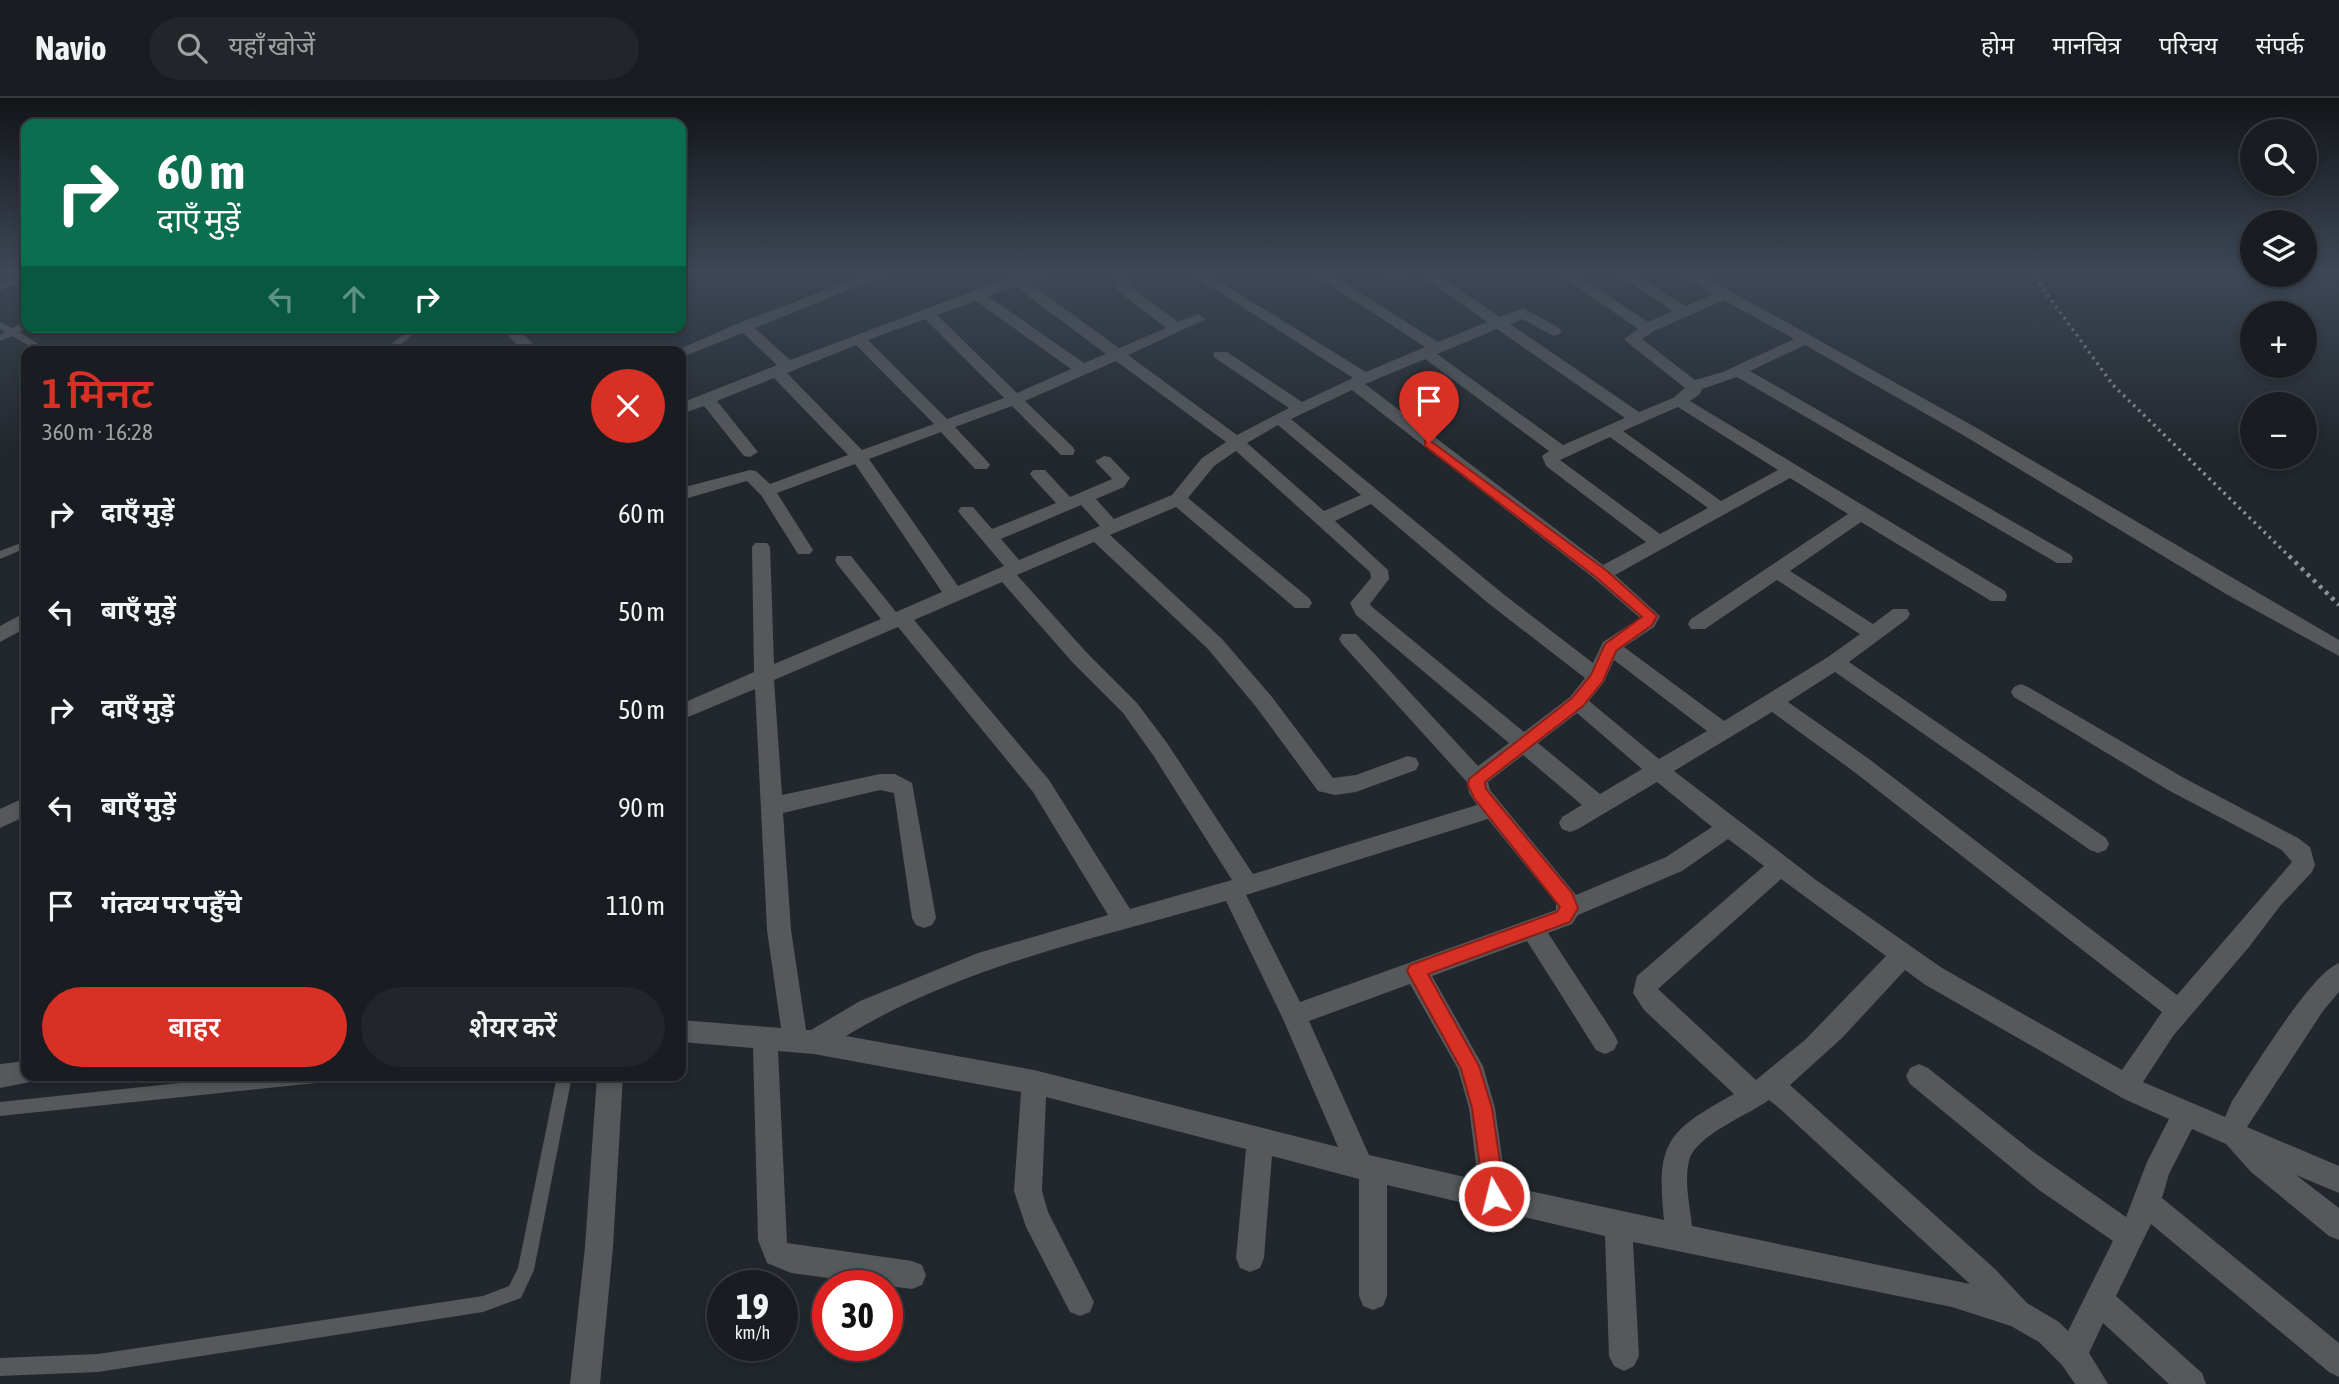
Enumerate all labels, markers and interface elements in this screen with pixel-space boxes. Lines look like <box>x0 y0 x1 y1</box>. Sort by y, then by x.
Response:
search box <box>149 17 639 80</box>
text: Navio <box>35 29 107 67</box>
icon: search <box>173 29 211 67</box>
text: यहाँ खोजें <box>229 31 315 61</box>
text: होम <box>1981 32 2014 59</box>
text: मानचित्र <box>2052 32 2121 59</box>
text: परिचय <box>2159 32 2218 59</box>
text: संपर्क <box>2256 32 2304 59</box>
map controls <box>2240 119 2317 469</box>
button: search <box>2240 119 2317 196</box>
text: 60 m <box>157 143 245 199</box>
icon: right <box>42 147 133 238</box>
text: दाएँ मुड़ें <box>157 201 241 238</box>
button: layers <box>2240 210 2317 287</box>
icon: left <box>262 280 300 318</box>
icon: ahead <box>335 280 373 318</box>
icon: right <box>408 280 446 318</box>
button: + <box>2240 301 2317 378</box>
text: 1 मिनट <box>42 369 153 417</box>
button: close <box>591 369 665 443</box>
pin <box>1399 371 1459 443</box>
icon: arrive <box>1410 382 1448 420</box>
button: − <box>2240 392 2317 469</box>
text: 360 m · 16:28 <box>42 419 153 445</box>
icon: right <box>42 495 80 533</box>
text: दाएँ मुड़ें <box>101 497 174 527</box>
text: 60 m <box>618 499 665 529</box>
icon: left <box>42 593 80 631</box>
text: बाएँ मुड़ें <box>101 595 176 625</box>
text: 50 m <box>618 597 665 627</box>
icon: right <box>42 691 80 729</box>
text: दाएँ मुड़ें <box>101 693 174 723</box>
text: 50 m <box>618 695 665 725</box>
icon: left <box>42 789 80 827</box>
text: बाएँ मुड़ें <box>101 791 176 821</box>
text: 90 m <box>618 793 665 823</box>
icon: arrive <box>42 887 80 925</box>
text: गंतव्य पर पहुँचे <box>101 889 242 919</box>
text: 110 m <box>606 891 665 921</box>
button: बाहर <box>42 987 347 1067</box>
button: शेयर करें <box>361 987 665 1067</box>
position arrow <box>1457 1159 1531 1233</box>
speed limit sign: 30 <box>812 1270 903 1361</box>
text: 19 <box>736 1286 769 1326</box>
text: km/h <box>735 1322 770 1343</box>

